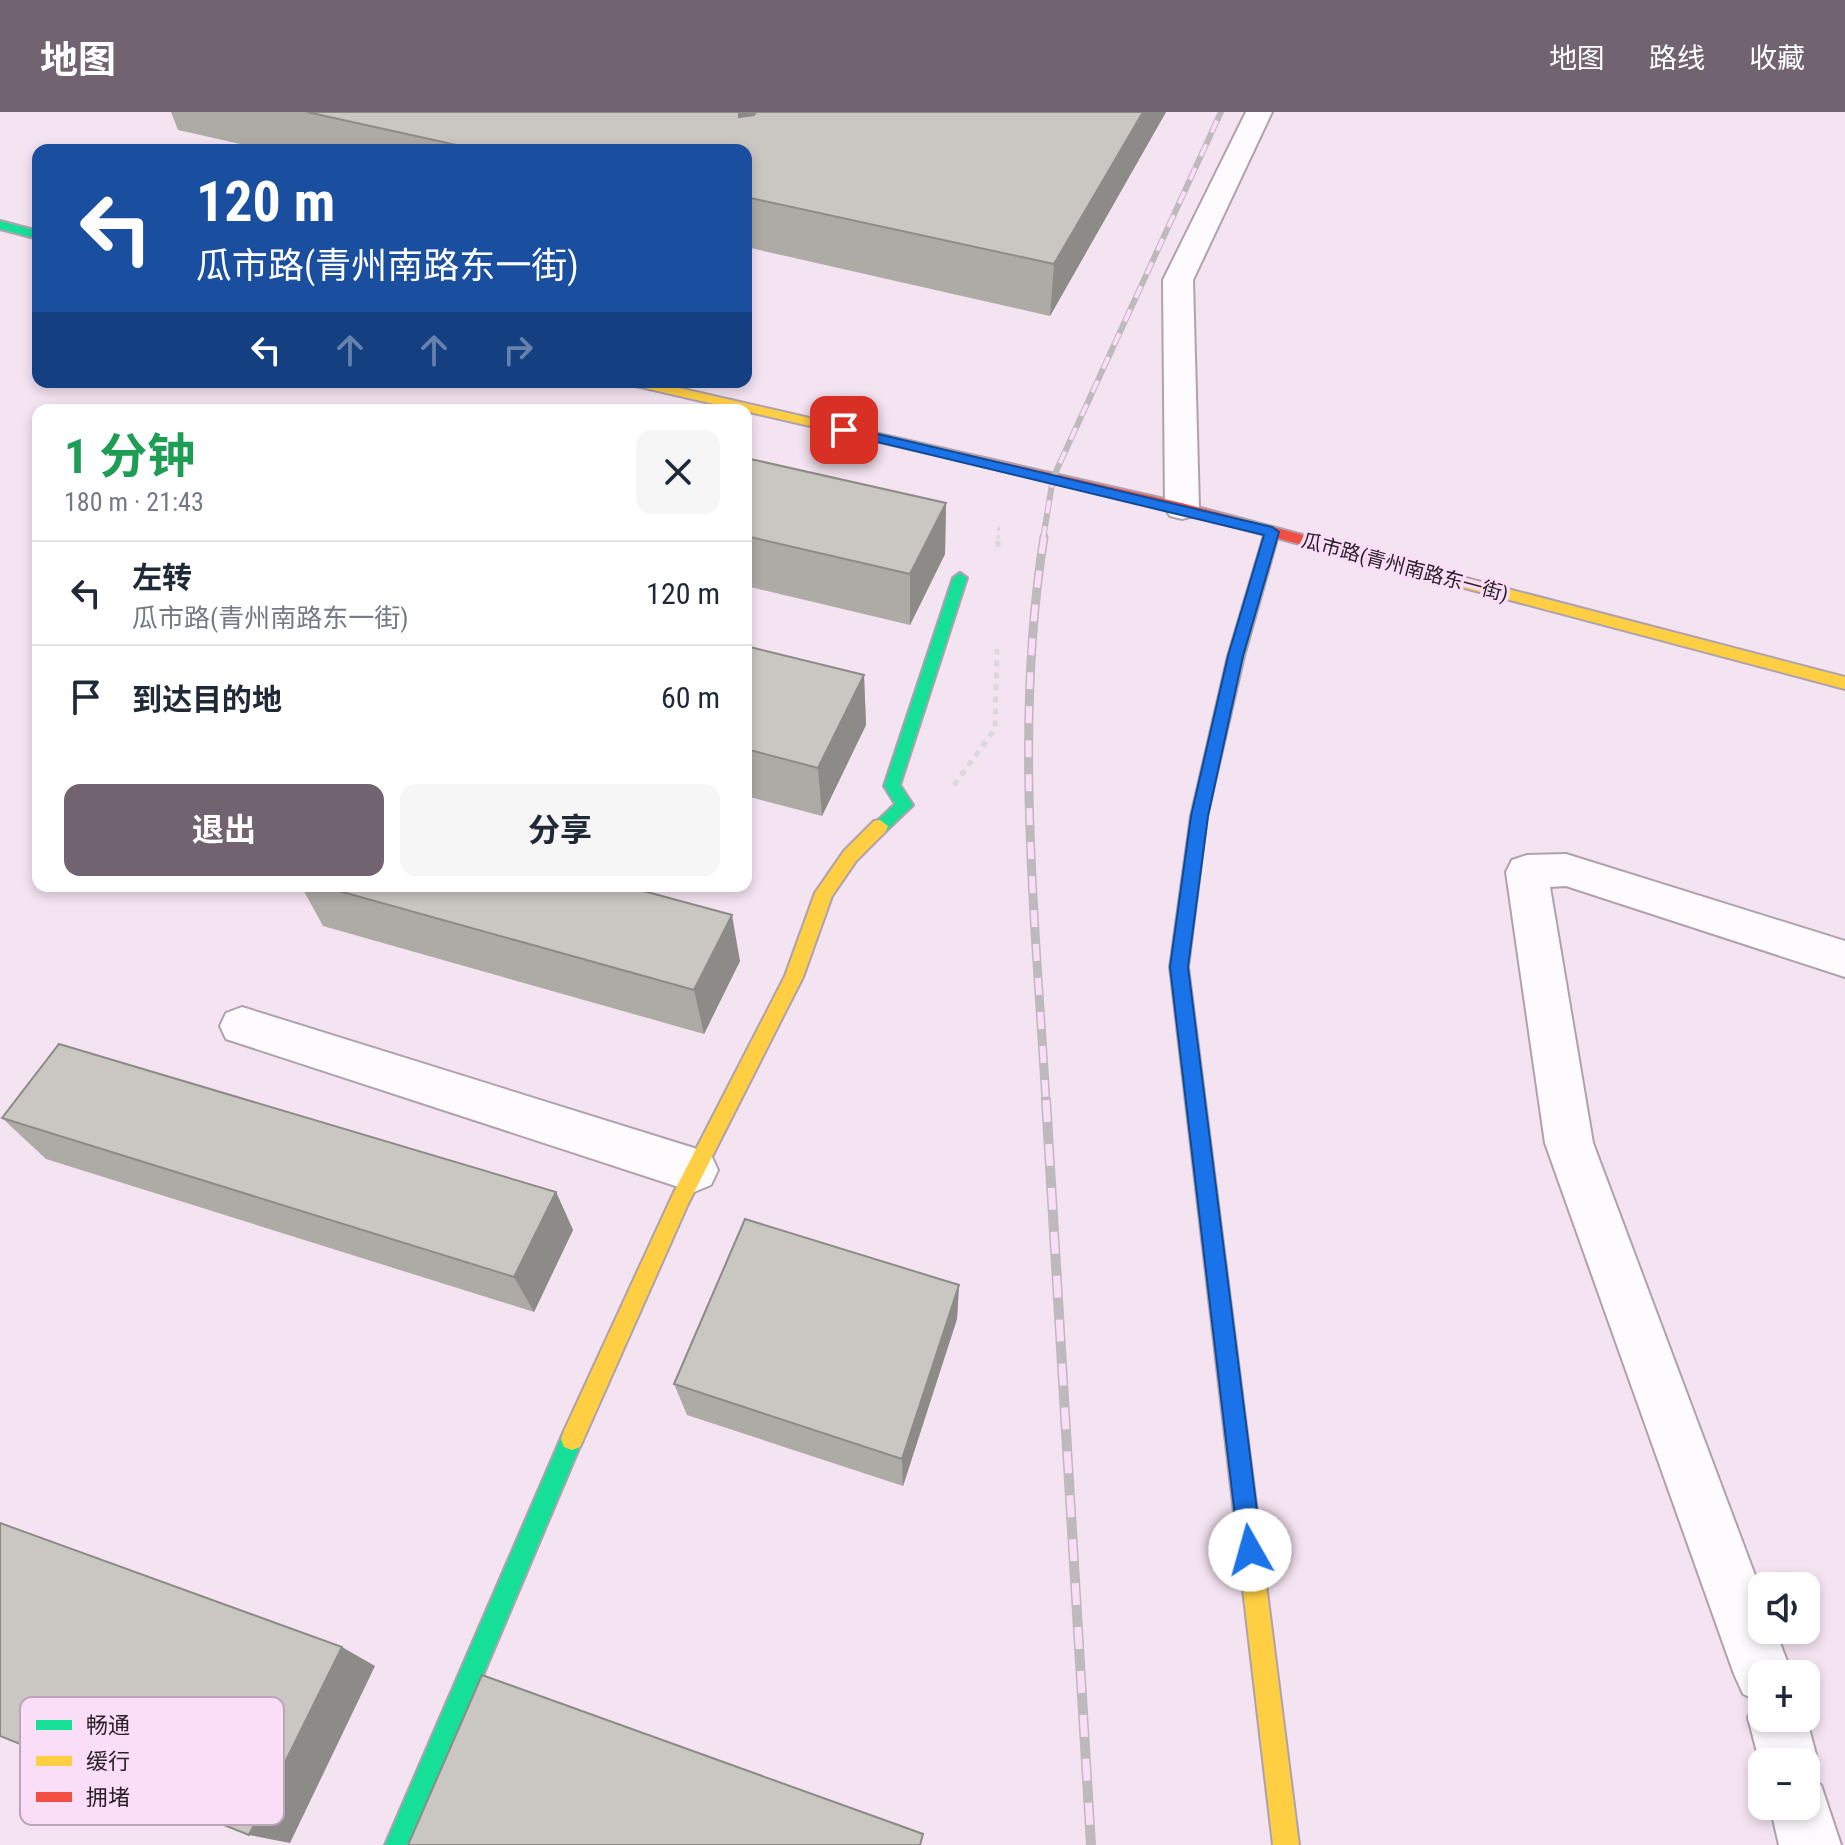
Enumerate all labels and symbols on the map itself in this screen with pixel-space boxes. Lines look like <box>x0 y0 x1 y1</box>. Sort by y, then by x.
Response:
pin <box>810 396 878 464</box>
street label: 瓜市路(青州南路东一街) <box>1299 528 1511 606</box>
position arrow <box>1208 1508 1292 1592</box>
legend <box>20 1697 284 1825</box>
text: 畅通 <box>86 1713 130 1738</box>
text: 缓行 <box>86 1749 130 1774</box>
text: 拥堵 <box>86 1785 130 1810</box>

